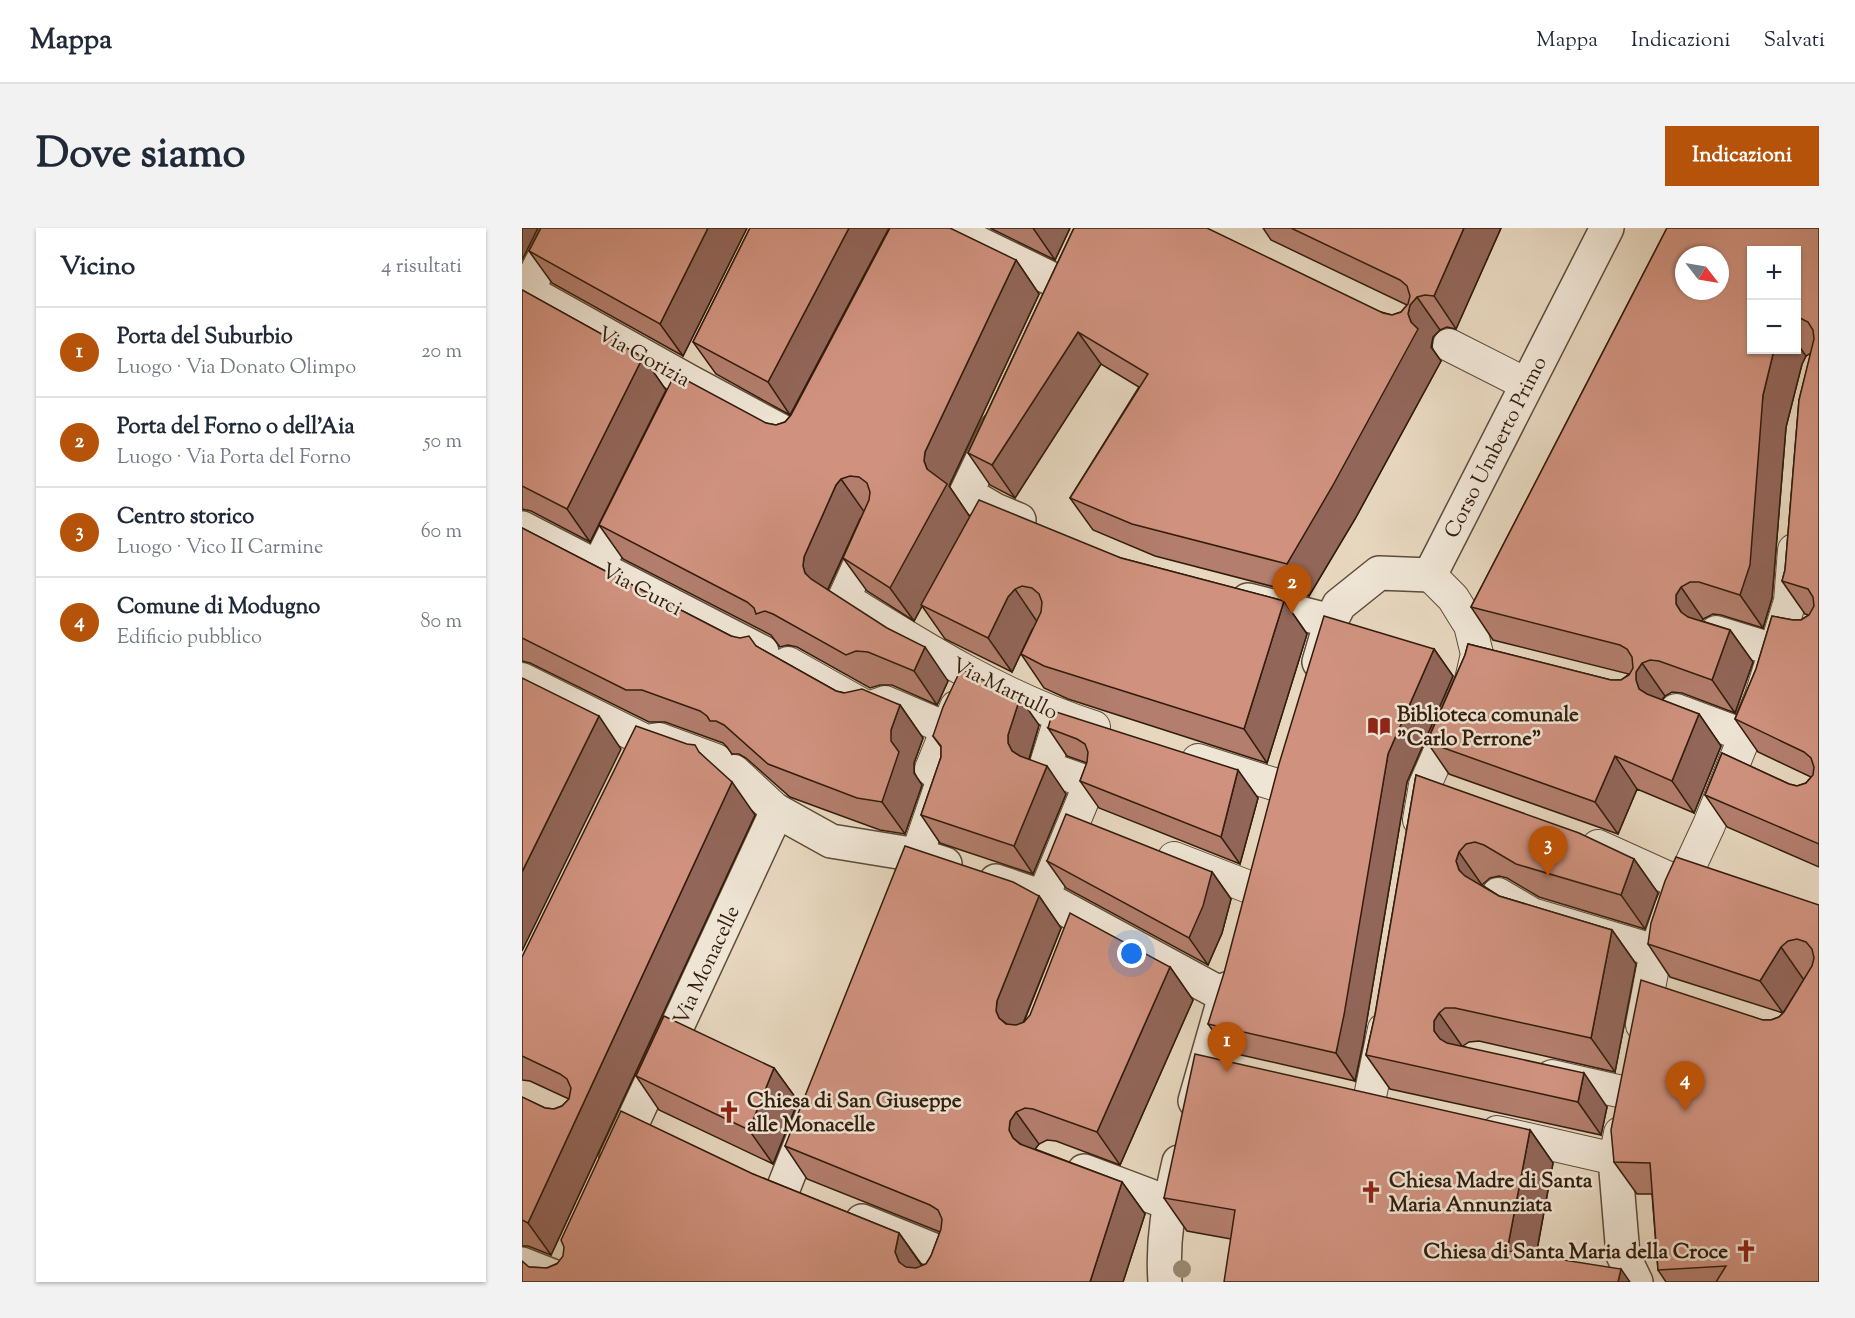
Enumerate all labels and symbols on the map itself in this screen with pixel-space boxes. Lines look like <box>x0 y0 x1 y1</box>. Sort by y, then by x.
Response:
north arrow <box>1675 246 1729 300</box>
street label: Via Gorizia <box>591 320 695 396</box>
street label: Corso Umberto Primo <box>1438 352 1556 544</box>
street label: Via Curci <box>595 557 687 625</box>
pin: 2 <box>1272 564 1312 614</box>
street label: Via Martullo <box>946 651 1062 728</box>
place label: Biblioteca comunale "Carlo Perrone" <box>1397 701 1579 755</box>
library icon: Biblioteca comunale "Carlo Perrone" <box>1366 713 1392 739</box>
pin: 3 <box>1528 826 1568 876</box>
street label: Via Monacelle <box>667 901 749 1030</box>
your location <box>1117 939 1146 968</box>
pin: 1 <box>1208 1022 1246 1072</box>
pin: 4 <box>1666 1062 1704 1111</box>
place label: Chiesa di San Giuseppe alle Monacelle <box>747 1087 962 1141</box>
church icon: Chiesa di San Giuseppe alle Monacelle <box>716 1099 742 1125</box>
place label: Chiesa Madre di Santa Maria Annunziata <box>1389 1167 1593 1221</box>
church icon: Chiesa Madre di Santa Maria Annunziata <box>1358 1179 1384 1205</box>
place label: Chiesa di Santa Maria della Croce <box>1423 1238 1728 1268</box>
church icon: Chiesa di Santa Maria della Croce <box>1733 1238 1759 1264</box>

